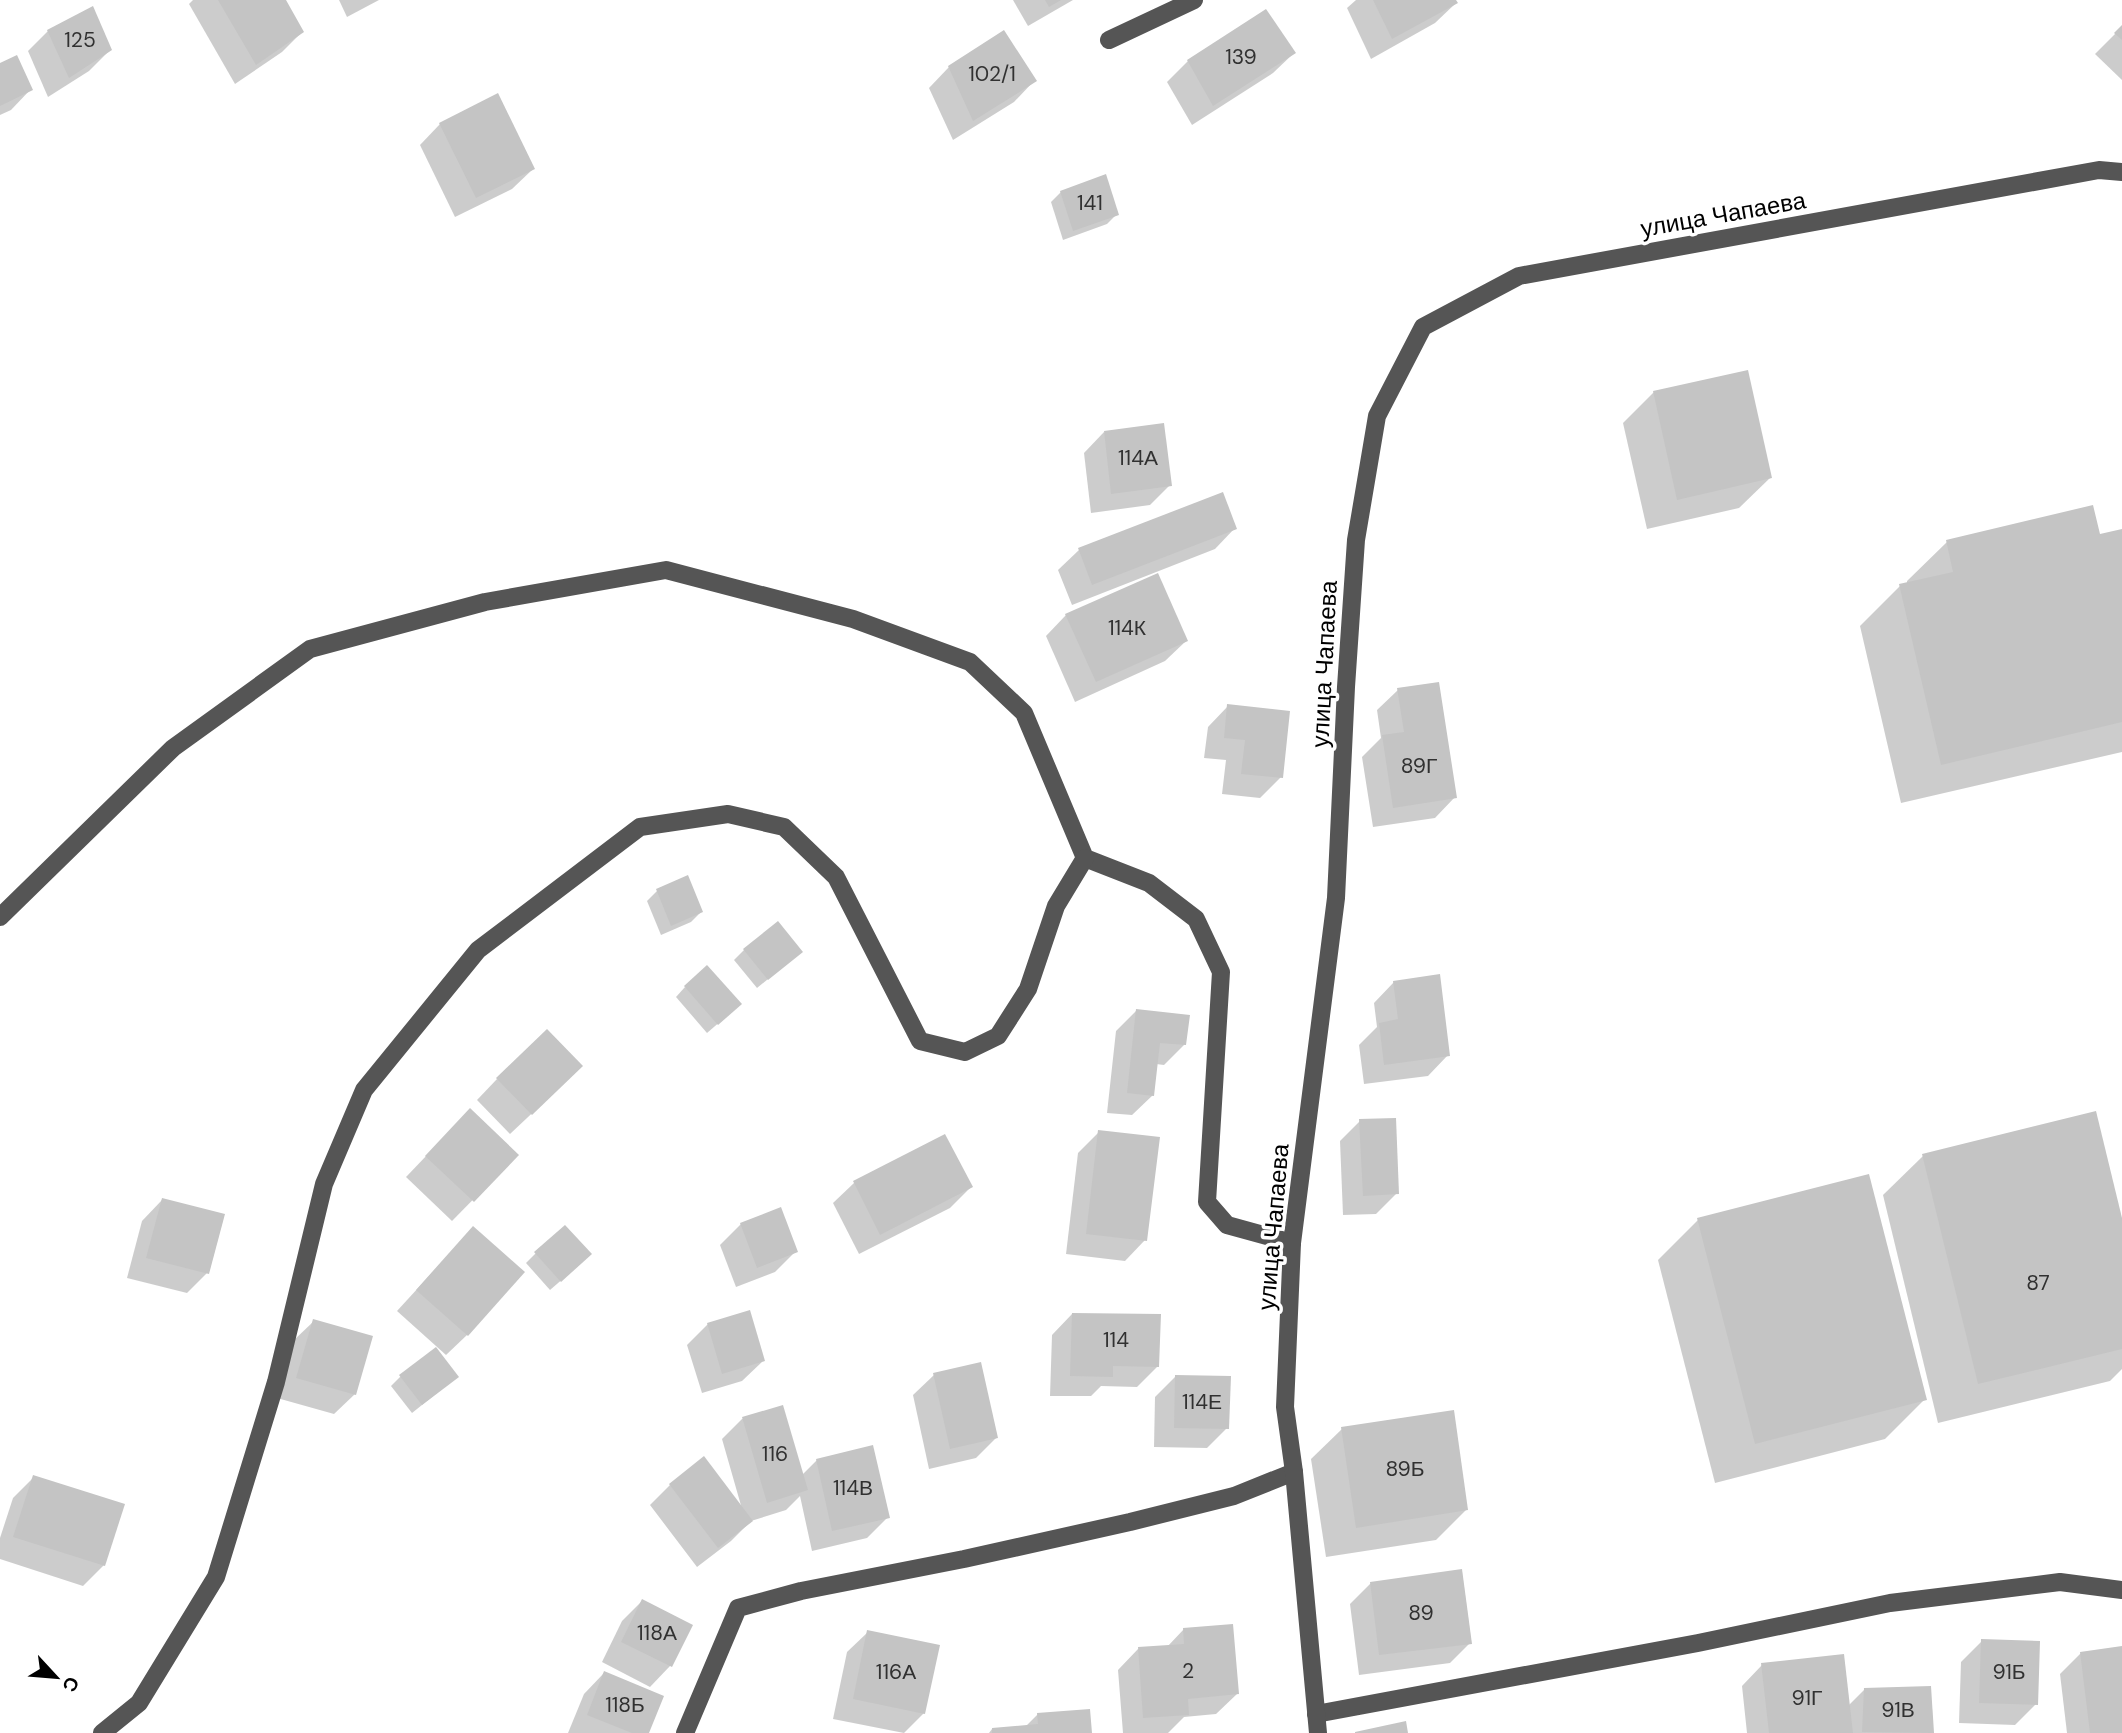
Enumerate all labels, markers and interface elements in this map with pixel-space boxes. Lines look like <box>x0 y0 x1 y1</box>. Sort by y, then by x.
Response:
house number: 125 <box>64 26 96 54</box>
house number: 139 <box>1225 43 1257 71</box>
house number: 102/1 <box>968 60 1016 88</box>
street label: улица Чапаева <box>1638 184 1809 244</box>
house number: 141 <box>1077 189 1103 217</box>
house number: 114А <box>1118 444 1158 472</box>
street label: улица Чапаева <box>1304 579 1344 748</box>
house number: 114К <box>1108 614 1147 642</box>
house number: 89Г <box>1401 752 1437 780</box>
street label: улица Чапаева <box>1250 1142 1296 1312</box>
house number: 87 <box>2026 1269 2050 1297</box>
house number: 114 <box>1103 1326 1129 1354</box>
house number: 114Е <box>1182 1388 1222 1416</box>
house number: 116 <box>762 1440 788 1468</box>
house number: 89Б <box>1385 1455 1425 1483</box>
house number: 114В <box>833 1474 873 1502</box>
house number: 89 <box>1408 1599 1434 1627</box>
house number: 118А <box>637 1619 677 1647</box>
north arrow <box>21 1642 91 1712</box>
house number: 2 <box>1182 1657 1194 1685</box>
house number: 116А <box>876 1658 916 1686</box>
house number: 91Б <box>1992 1658 2026 1686</box>
text: С <box>56 1673 85 1696</box>
house number: 91Г <box>1792 1684 1822 1712</box>
house number: 118Б <box>605 1691 645 1719</box>
house number: 91В <box>1881 1696 1915 1724</box>

